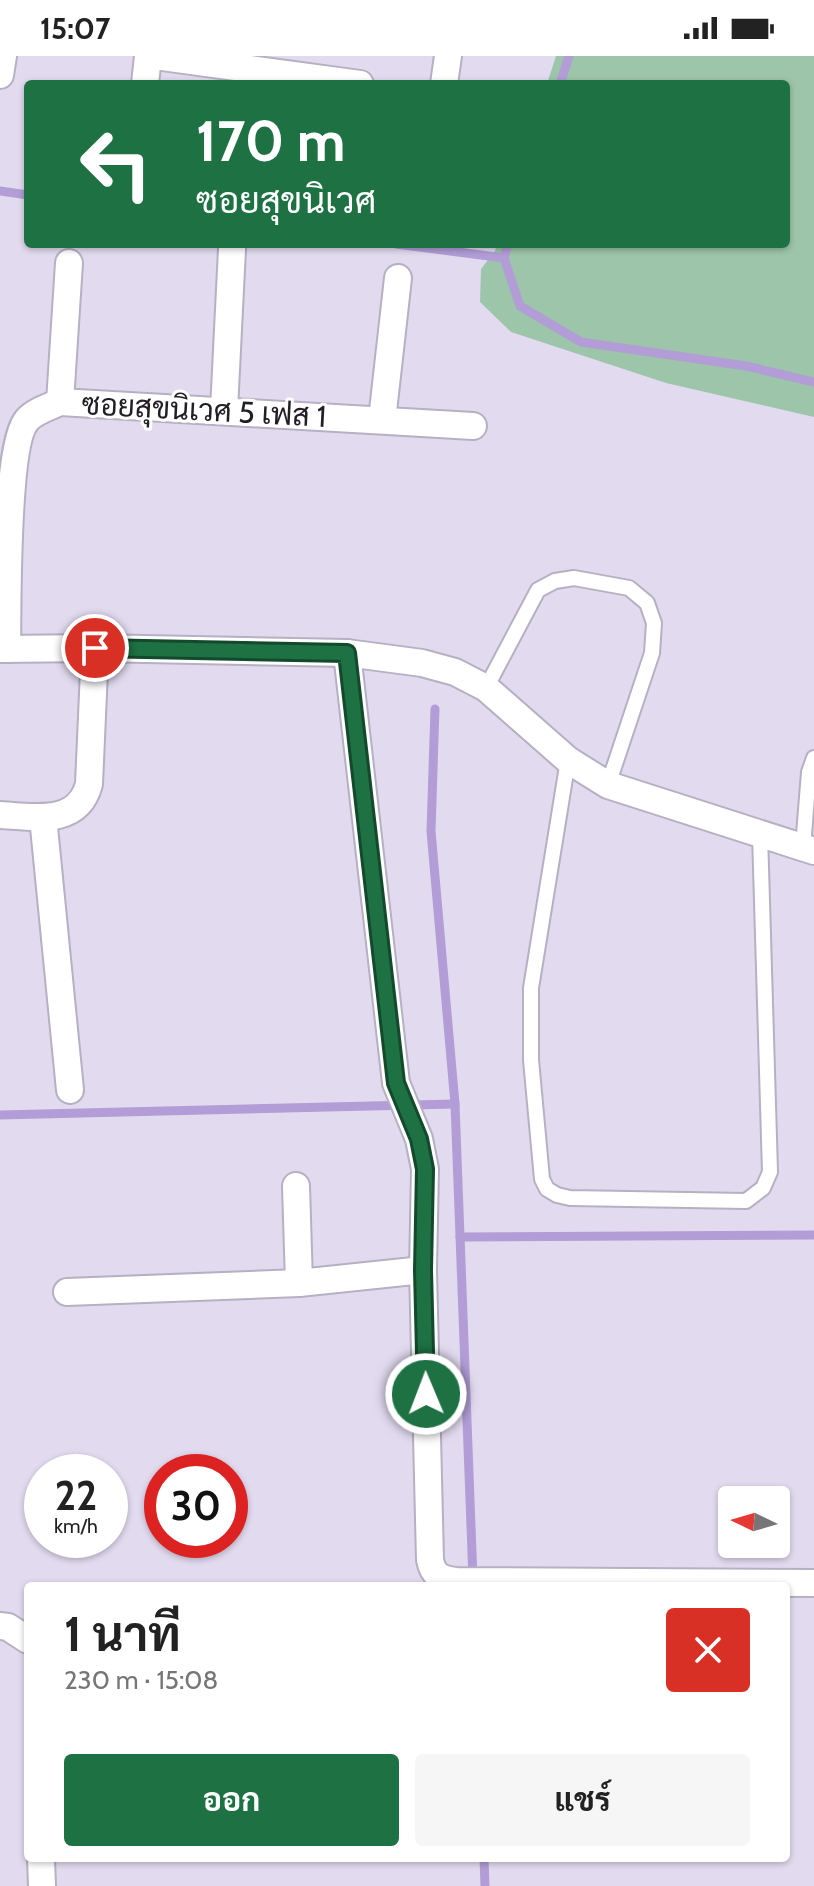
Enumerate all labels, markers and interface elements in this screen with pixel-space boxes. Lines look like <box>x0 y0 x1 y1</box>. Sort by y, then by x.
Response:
text: 15:07 <box>40 10 110 47</box>
text: 170 m <box>196 107 346 175</box>
icon: left <box>64 112 168 216</box>
text: ซอยสุขนิเวศ <box>196 178 376 222</box>
street label: ซอยสุขนิเวศ 5 เฟส 1 <box>81 385 327 438</box>
pin <box>61 614 129 682</box>
icon: arrive <box>73 626 117 670</box>
position arrow <box>384 1352 468 1436</box>
speed limit sign: 30 <box>144 1454 248 1558</box>
text: 22 <box>55 1471 97 1520</box>
north arrow <box>718 1486 790 1558</box>
map controls <box>718 1486 790 1558</box>
text: km/h <box>54 1514 98 1538</box>
text: 1 นาที <box>64 1605 181 1663</box>
button: close <box>666 1608 750 1692</box>
text: 230 m · 15:08 <box>64 1664 218 1696</box>
button: ออก <box>64 1754 399 1846</box>
button: แชร์ <box>415 1754 750 1846</box>

